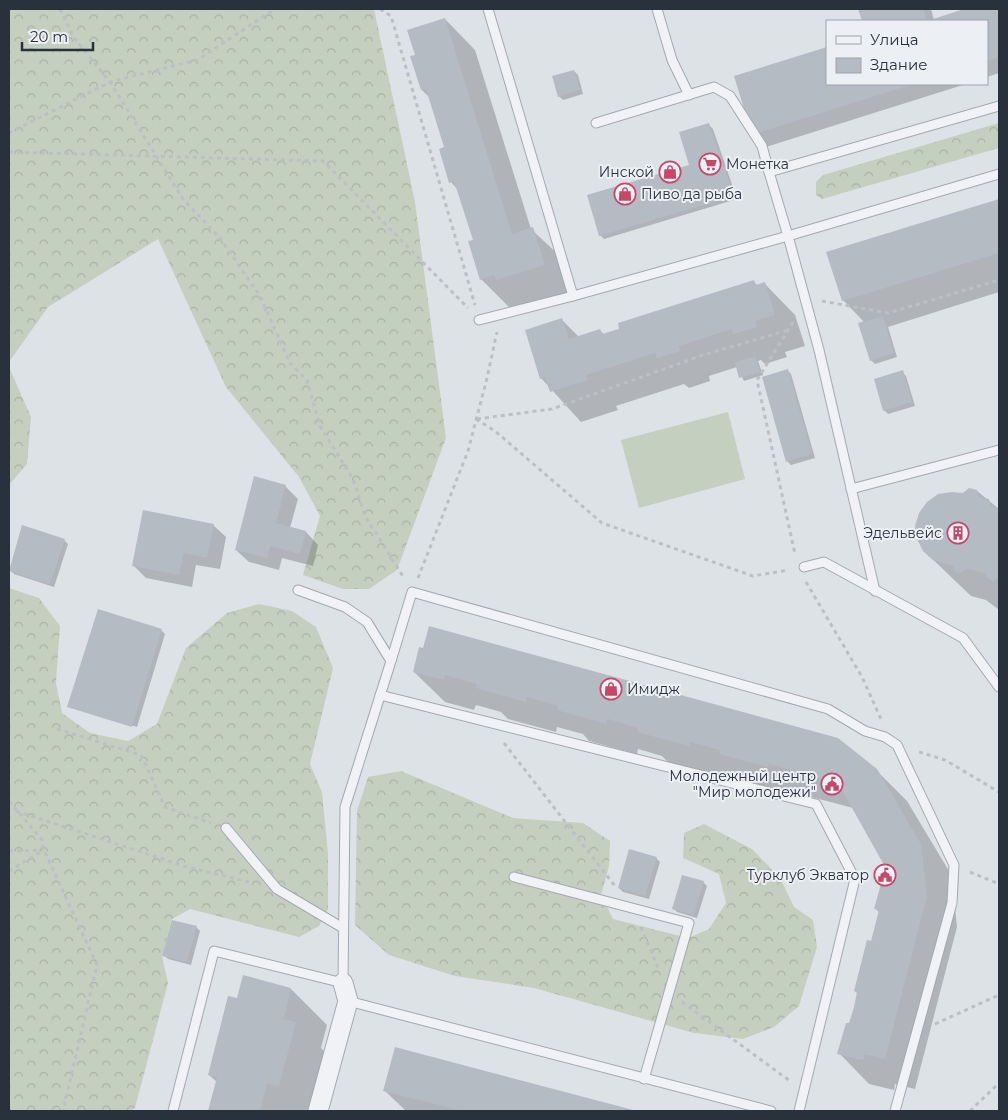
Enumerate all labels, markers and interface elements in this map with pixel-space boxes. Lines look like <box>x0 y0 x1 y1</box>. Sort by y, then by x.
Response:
scale bar <box>22 20 94 52</box>
legend <box>826 20 988 85</box>
text: 20 m <box>30 27 68 46</box>
text: Улица <box>870 30 918 49</box>
text: Здание <box>870 55 928 74</box>
supermarket icon: Монетка <box>698 152 722 176</box>
place label: Монетка <box>726 155 789 173</box>
shop icon: Инской <box>658 160 682 184</box>
place label: Инской <box>599 163 654 181</box>
shop icon: Пиво да рыба <box>613 182 637 206</box>
place label: Пиво да рыба <box>641 185 742 203</box>
building icon: Эдельвейс <box>946 521 970 545</box>
place label: Эдельвейс <box>863 524 942 542</box>
shop icon: Имидж <box>599 677 623 701</box>
place label: Имидж <box>627 680 680 698</box>
place label: Молодежный центр "Мир молодежи" <box>669 767 816 801</box>
public building icon: Молодежный центр "Мир молодежи" <box>820 772 844 796</box>
public building icon: Турклуб Экватор <box>873 863 897 887</box>
place label: Турклуб Экватор <box>747 866 869 884</box>

